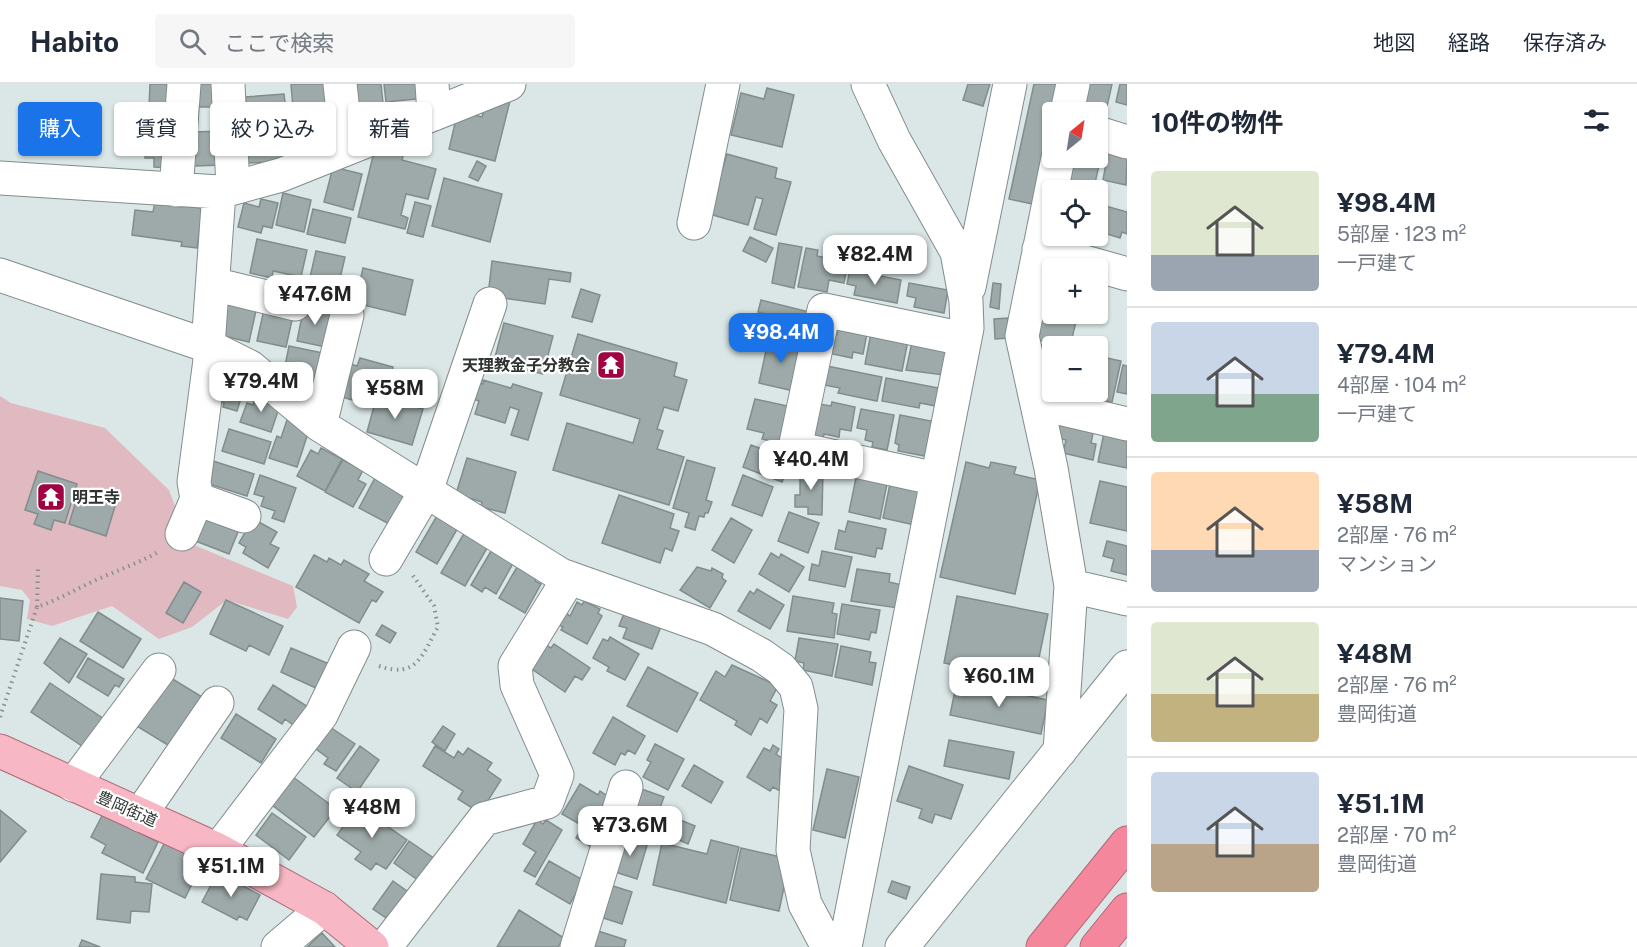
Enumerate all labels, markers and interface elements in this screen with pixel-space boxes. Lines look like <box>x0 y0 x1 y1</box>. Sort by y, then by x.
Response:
search box <box>155 14 575 68</box>
text: Habito <box>30 25 119 58</box>
icon: search <box>176 25 209 58</box>
text: ここで検索 <box>224 30 334 56</box>
text: 地図 <box>1373 30 1415 55</box>
text: 経路 <box>1448 30 1490 55</box>
text: 保存済み <box>1523 30 1607 55</box>
chip: 購入 <box>18 102 102 156</box>
chip: 賃貸 <box>114 102 198 156</box>
chip: 絞り込み <box>210 102 336 156</box>
chip: 新着 <box>348 102 432 156</box>
north arrow <box>1042 102 1108 168</box>
map controls <box>1042 102 1108 402</box>
icon: filters <box>1580 104 1613 137</box>
text: 10件の物件 <box>1151 107 1283 138</box>
button: locate <box>1042 180 1108 246</box>
text: ¥98.4M <box>1337 187 1436 218</box>
icon: home <box>1199 195 1271 267</box>
text: 5部屋 · 123 m² <box>1337 222 1466 246</box>
pin: ¥82.4M <box>826 235 924 286</box>
text: ¥82.4M <box>837 242 913 266</box>
text: 一戸建て <box>1337 251 1417 275</box>
button: + <box>1042 258 1108 324</box>
pin: ¥47.6M <box>266 275 364 326</box>
text: ¥47.6M <box>278 282 352 306</box>
pin: ¥98.4M <box>732 313 830 364</box>
text: ¥98.4M <box>743 320 819 344</box>
button: − <box>1042 336 1108 402</box>
text: ¥79.4M <box>1337 338 1435 369</box>
icon: home <box>1199 346 1271 418</box>
temple icon: 天理教金子分教会 <box>595 349 627 381</box>
place label: 天理教金子分教会 <box>462 356 590 375</box>
pin: ¥79.4M <box>212 362 310 413</box>
text: ¥79.4M <box>223 369 299 393</box>
pin: ¥58M <box>359 369 431 420</box>
text: 4部屋 · 104 m² <box>1337 373 1466 397</box>
text: ¥58M <box>366 376 424 400</box>
text: 一戸建て <box>1337 402 1417 426</box>
pin: ¥40.4M <box>762 440 860 491</box>
text: ¥40.4M <box>773 447 849 471</box>
temple icon: 明王寺 <box>35 481 67 513</box>
place label: 明王寺 <box>72 488 120 507</box>
text: ¥58M <box>1337 488 1413 519</box>
icon: home <box>1199 496 1271 568</box>
text: 2部屋 · 76 m² <box>1337 523 1457 547</box>
text: マンション <box>1337 552 1437 576</box>
text: ¥48M <box>1337 638 1413 669</box>
icon: home <box>1199 646 1271 718</box>
pin: ¥60.1M <box>950 657 1048 708</box>
text: ¥60.1M <box>963 664 1035 688</box>
text: 2部屋 · 76 m² <box>1337 673 1457 697</box>
text: 豊岡街道 <box>1337 702 1417 726</box>
street label: 豊岡街道 <box>94 787 160 831</box>
pin: ¥48M <box>336 788 408 839</box>
text: ¥51.1M <box>1337 788 1425 819</box>
text: ¥48M <box>343 795 401 819</box>
icon: home <box>1199 796 1271 868</box>
pin: ¥73.6M <box>581 806 679 857</box>
text: ¥73.6M <box>592 813 668 837</box>
text: 2部屋 · 70 m² <box>1337 823 1456 847</box>
pin: ¥51.1M <box>182 847 280 898</box>
text: 豊岡街道 <box>1337 852 1417 876</box>
text: ¥51.1M <box>197 854 265 878</box>

